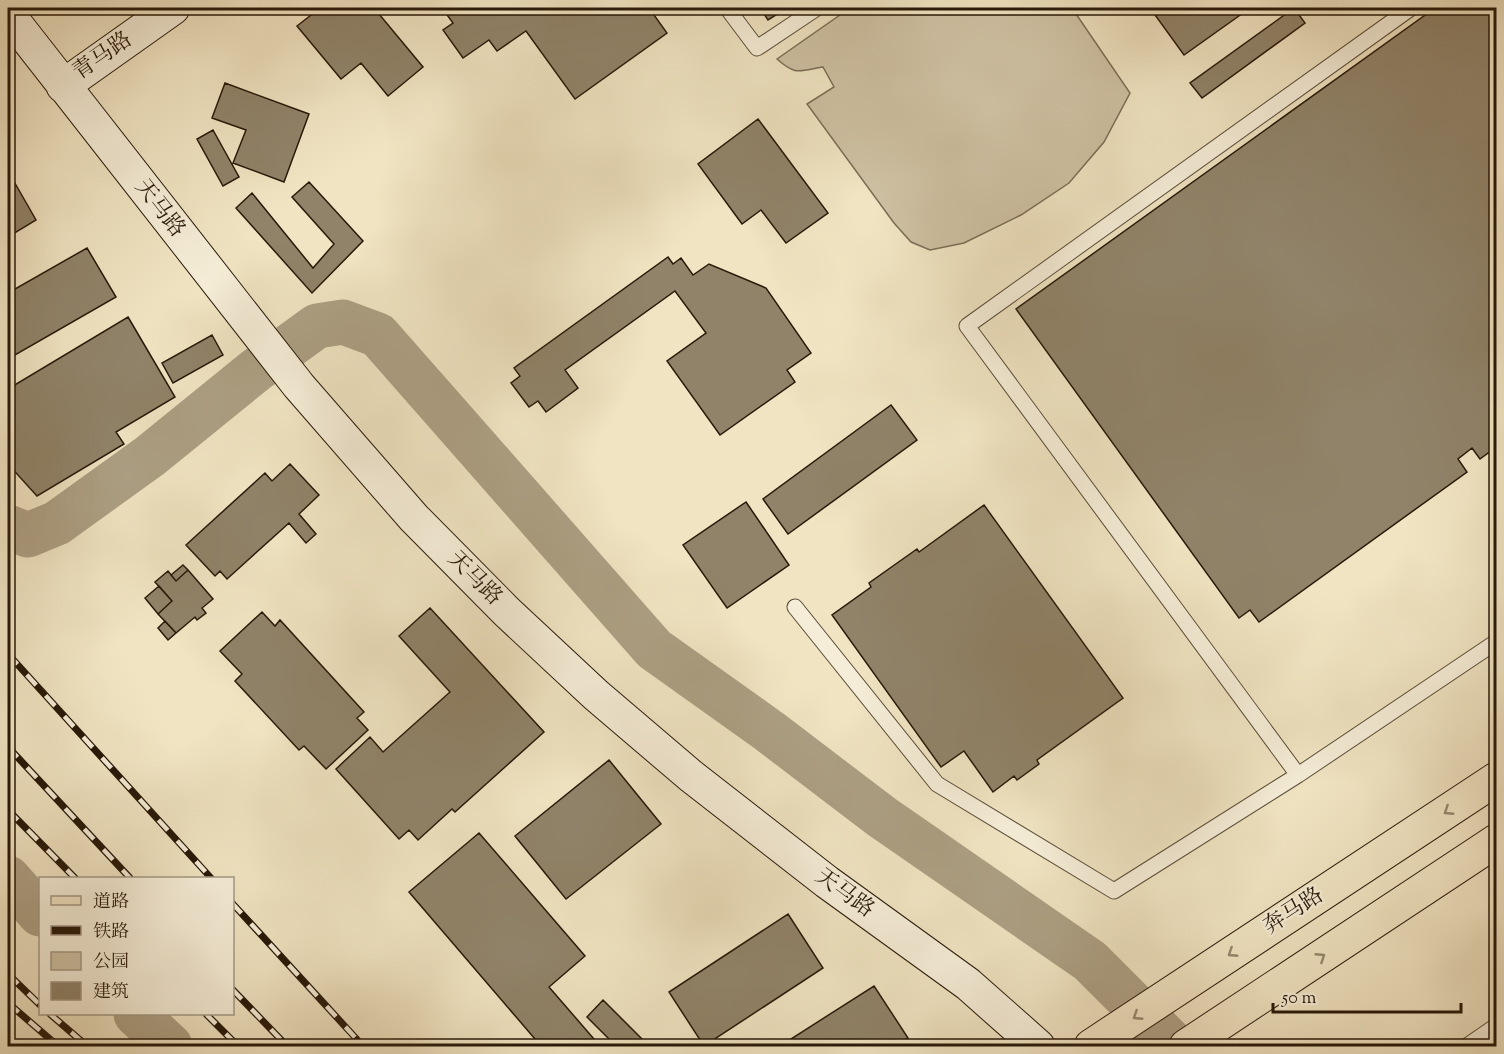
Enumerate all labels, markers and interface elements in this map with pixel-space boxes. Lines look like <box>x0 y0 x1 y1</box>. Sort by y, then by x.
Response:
street label: 青马路 <box>67 25 139 89</box>
street label: 天马路 <box>126 173 192 245</box>
street label: 天马路 <box>439 544 509 614</box>
one-way arrow <box>1443 804 1454 815</box>
street label: 天马路 <box>808 862 880 926</box>
legend <box>39 877 234 1015</box>
street label: 奔马路 <box>1258 881 1330 943</box>
text: 道路 <box>93 890 129 916</box>
text: 铁路 <box>93 920 129 946</box>
one-way arrow <box>1228 946 1239 957</box>
text: 公园 <box>93 950 129 976</box>
one-way arrow <box>1315 953 1326 964</box>
scale bar <box>1273 976 1460 1014</box>
text: 建筑 <box>93 980 129 1006</box>
text: 50 m <box>1281 986 1317 1012</box>
one-way arrow <box>1133 1008 1143 1020</box>

